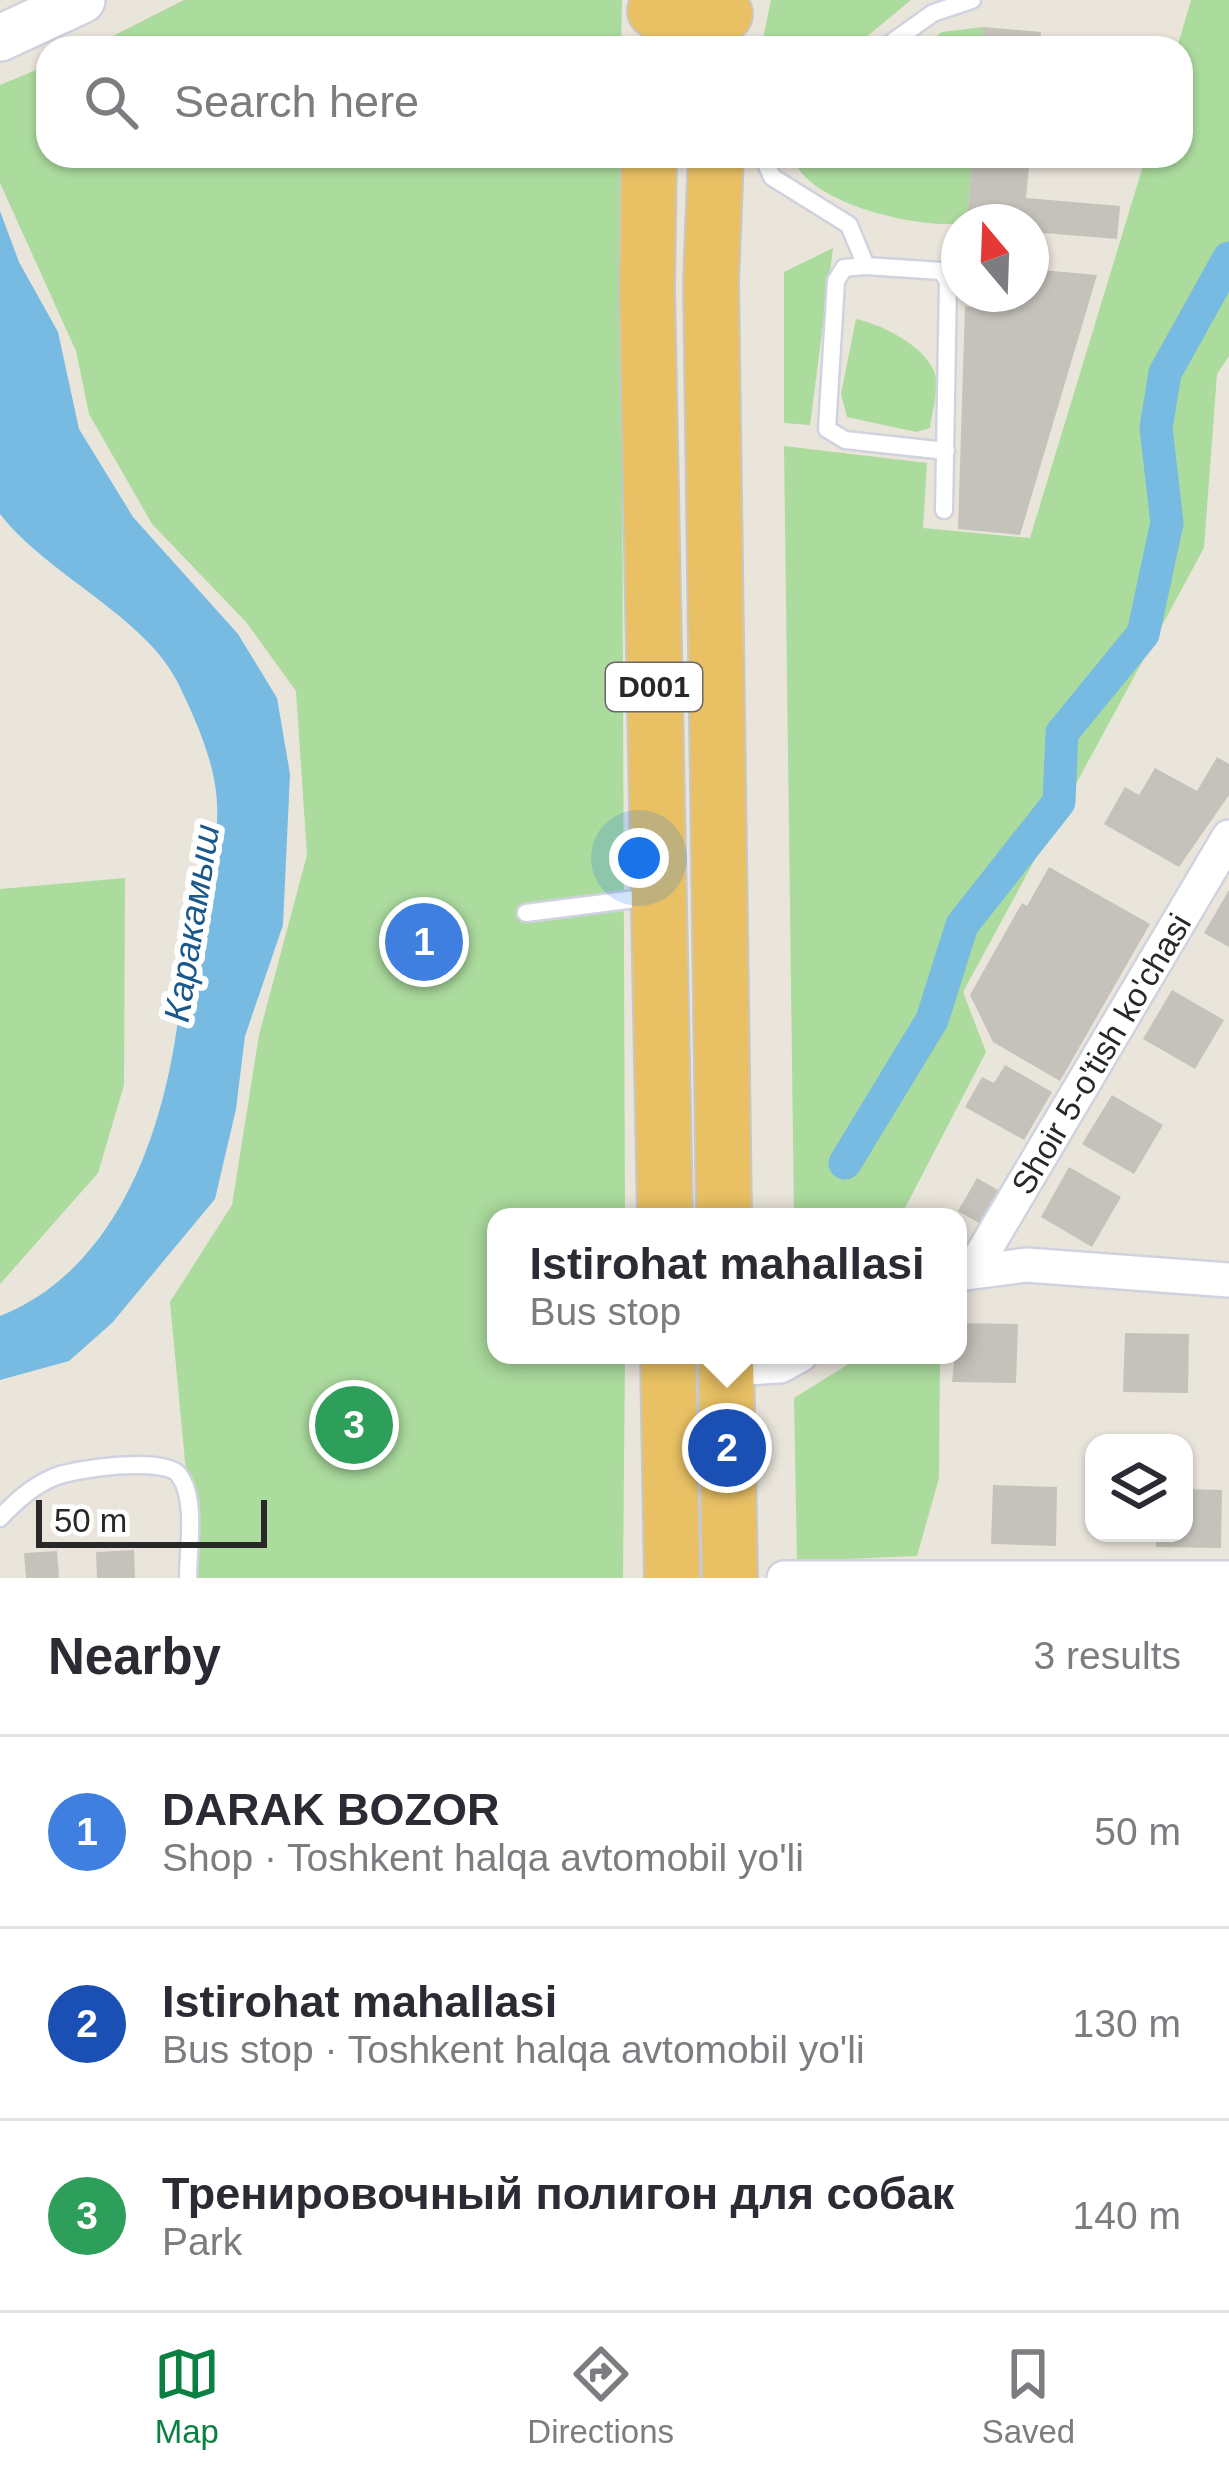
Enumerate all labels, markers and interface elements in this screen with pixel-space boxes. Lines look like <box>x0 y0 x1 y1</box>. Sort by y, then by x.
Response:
search box <box>36 36 1193 168</box>
icon: search <box>78 69 144 135</box>
text: Search here <box>174 76 419 127</box>
north arrow <box>941 204 1049 312</box>
road number: D001 <box>606 663 702 711</box>
water label: Каракамыш <box>156 821 227 1025</box>
your location <box>609 828 669 888</box>
pin: 1 <box>385 897 463 987</box>
street label: Shoir 5-o'tish ko'chasi <box>1004 907 1198 1201</box>
popup <box>487 1208 967 1364</box>
text: Istirohat mahallasi <box>529 1238 925 1289</box>
text: Bus stop <box>529 1290 681 1333</box>
pin: 3 <box>315 1380 393 1470</box>
pin: 2 <box>688 1403 766 1493</box>
map controls <box>1085 1434 1193 1542</box>
button: layers <box>1085 1434 1193 1542</box>
scale bar <box>36 1494 267 1547</box>
text: 50 m <box>54 1502 127 1539</box>
text: Nearby <box>48 1628 221 1685</box>
text: 3 results <box>1034 1634 1181 1677</box>
text: DARAK BOZOR <box>162 1784 499 1835</box>
text: 1 <box>76 1810 98 1853</box>
text: 50 m <box>1094 1810 1181 1853</box>
text: Shop · Toshkent halqa avtomobil yo'li <box>162 1836 804 1879</box>
text: Istirohat mahallasi <box>162 1976 557 2027</box>
text: 2 <box>76 2002 98 2045</box>
text: 130 m <box>1073 2002 1181 2045</box>
text: Bus stop · Toshkent halqa avtomobil yo'li <box>162 2028 865 2071</box>
text: Тренировочный полигон для собак <box>162 2168 954 2219</box>
text: 3 <box>76 2194 98 2237</box>
text: 140 m <box>1073 2194 1181 2237</box>
text: Park <box>162 2220 242 2263</box>
tab: Map <box>154 2341 220 2451</box>
tab: Directions <box>527 2341 674 2451</box>
tab: Saved <box>982 2341 1075 2451</box>

